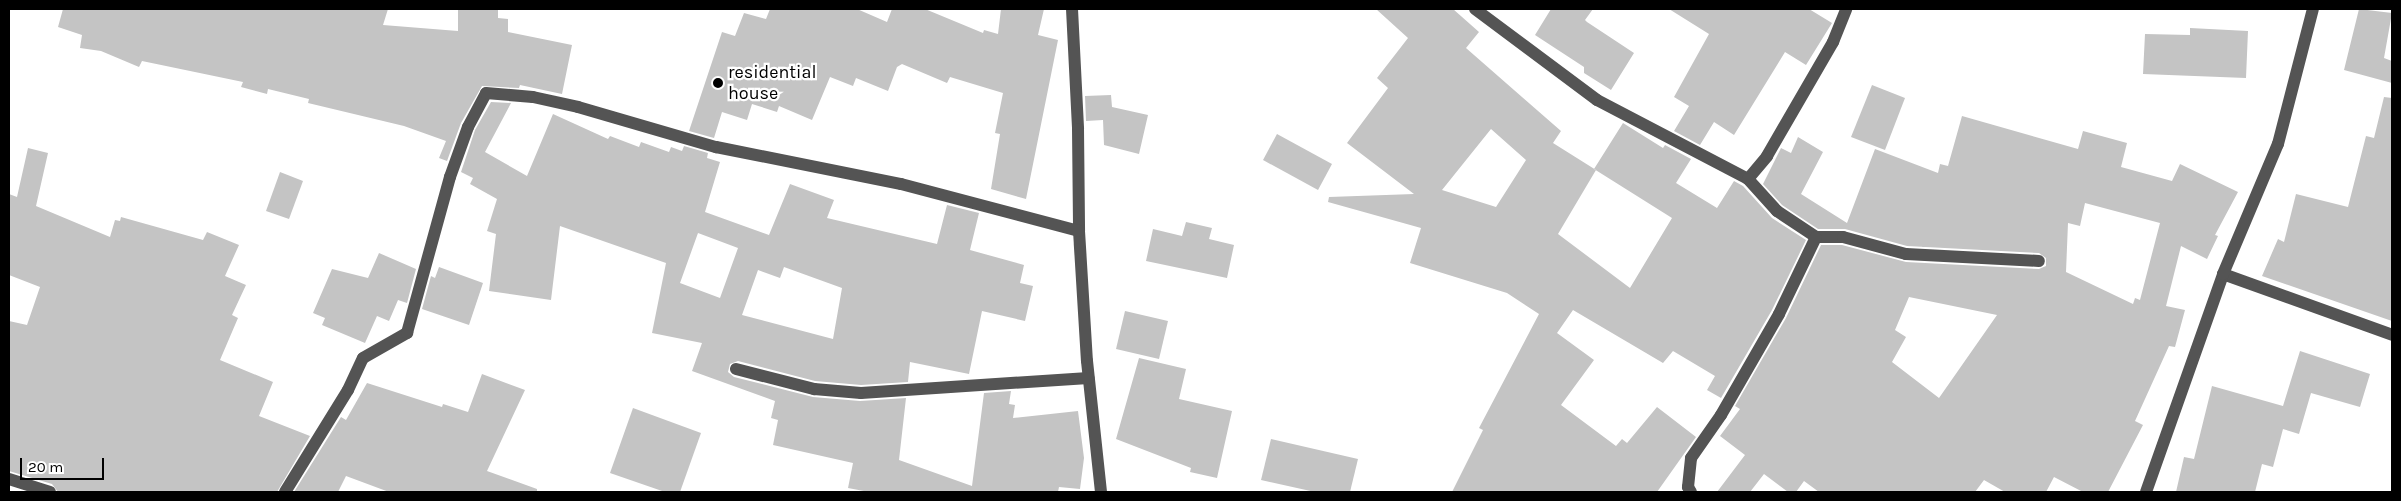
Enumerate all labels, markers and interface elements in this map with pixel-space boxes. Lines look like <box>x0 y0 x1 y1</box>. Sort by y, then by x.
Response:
place label: residential house <box>728 62 816 104</box>
marker: residential house <box>712 77 724 89</box>
scale bar <box>22 448 106 480</box>
text: 20 m <box>28 458 63 476</box>

